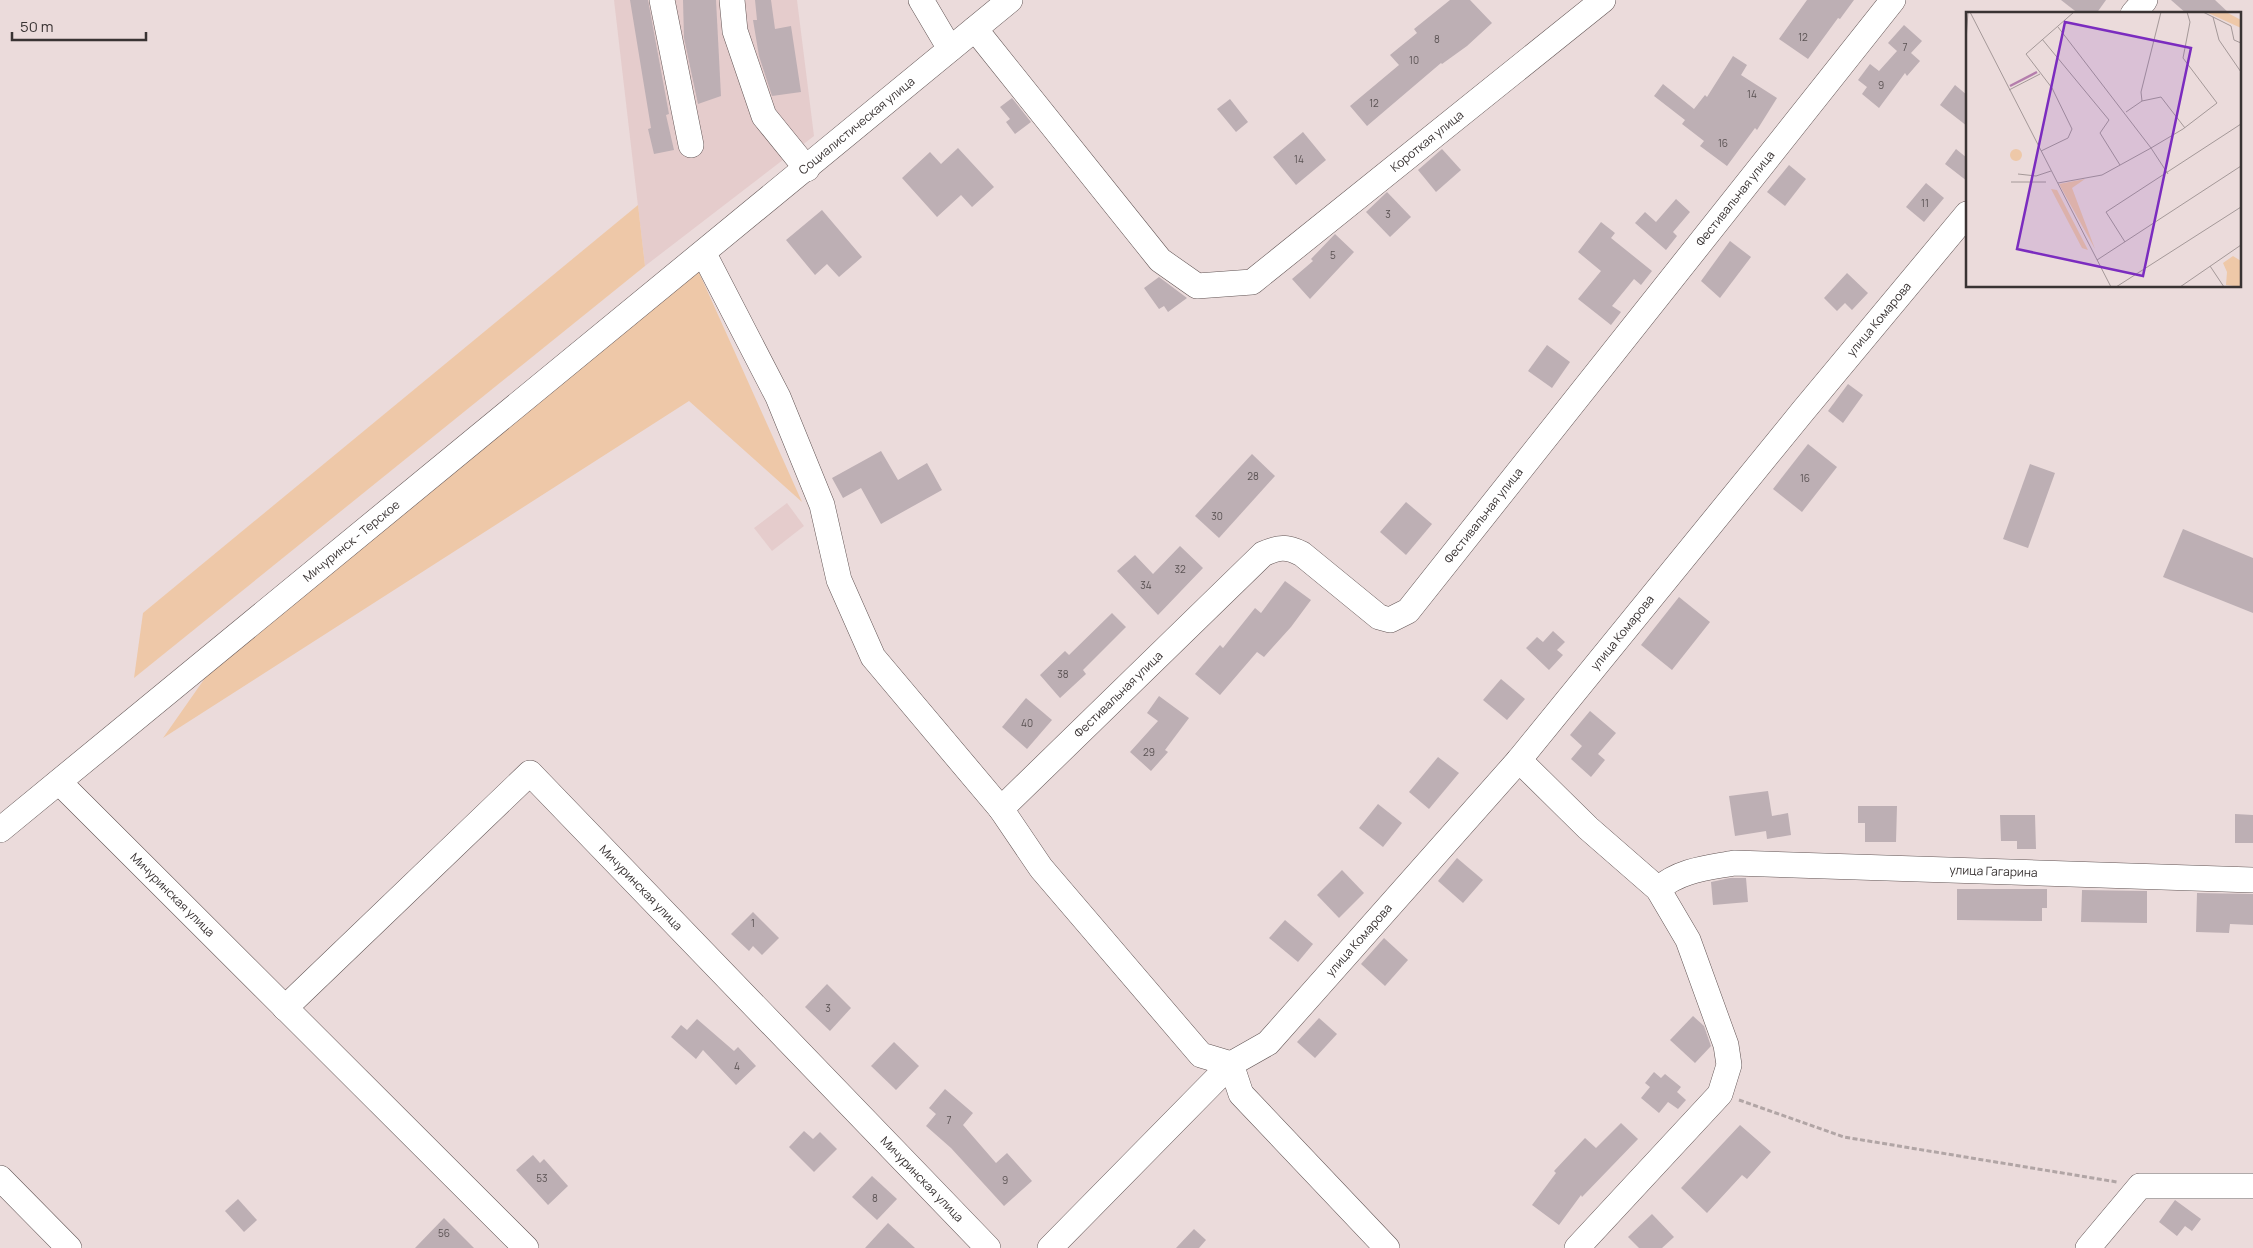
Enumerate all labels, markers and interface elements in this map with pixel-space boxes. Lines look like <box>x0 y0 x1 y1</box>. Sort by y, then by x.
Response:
scale bar <box>12 10 146 42</box>
inset map <box>1966 12 2240 288</box>
text: 50 m <box>20 16 54 37</box>
house number: 12 <box>1798 30 1808 44</box>
house number: 8 <box>1434 32 1440 46</box>
house number: 7 <box>1902 40 1908 54</box>
house number: 10 <box>1409 53 1419 67</box>
street label: Социалистическая улица <box>795 73 918 178</box>
house number: 9 <box>1878 78 1884 92</box>
house number: 14 <box>1747 87 1757 101</box>
house number: 12 <box>1369 96 1379 110</box>
street label: Короткая улица <box>1387 106 1467 176</box>
house number: 16 <box>1718 136 1728 150</box>
street label: Фестивальная улица <box>1692 147 1778 250</box>
house number: 14 <box>1294 152 1304 166</box>
house number: 11 <box>1921 196 1929 210</box>
house number: 3 <box>1385 207 1391 221</box>
house number: 5 <box>1330 248 1336 262</box>
street label: улица Комарова <box>1843 278 1915 360</box>
street label: Фестивальная улица <box>1440 464 1526 567</box>
house number: 28 <box>1247 469 1259 483</box>
house number: 16 <box>1800 471 1810 485</box>
street label: Мичуринск - Терское <box>299 496 403 586</box>
house number: 30 <box>1211 509 1223 523</box>
house number: 32 <box>1174 562 1186 576</box>
house number: 34 <box>1140 578 1152 592</box>
street label: улица Комарова <box>1586 591 1658 674</box>
street label: Фестивальная улица <box>1070 647 1166 741</box>
house number: 38 <box>1057 667 1069 681</box>
house number: 40 <box>1021 716 1033 730</box>
house number: 29 <box>1143 745 1155 759</box>
street label: Мичуринская улица <box>596 841 686 934</box>
street label: Мичуринская улица <box>127 849 219 941</box>
street label: улица Гагарина <box>1949 861 2038 881</box>
street label: улица Комарова <box>1322 900 1396 980</box>
house number: 1 <box>751 916 755 930</box>
house number: 3 <box>825 1001 831 1015</box>
house number: 4 <box>734 1059 740 1073</box>
house number: 7 <box>946 1113 952 1127</box>
street label: Мичуринская улица <box>877 1132 968 1226</box>
house number: 53 <box>536 1171 548 1185</box>
house number: 9 <box>1002 1173 1008 1187</box>
house number: 8 <box>872 1191 878 1205</box>
house number: 56 <box>438 1226 450 1240</box>

